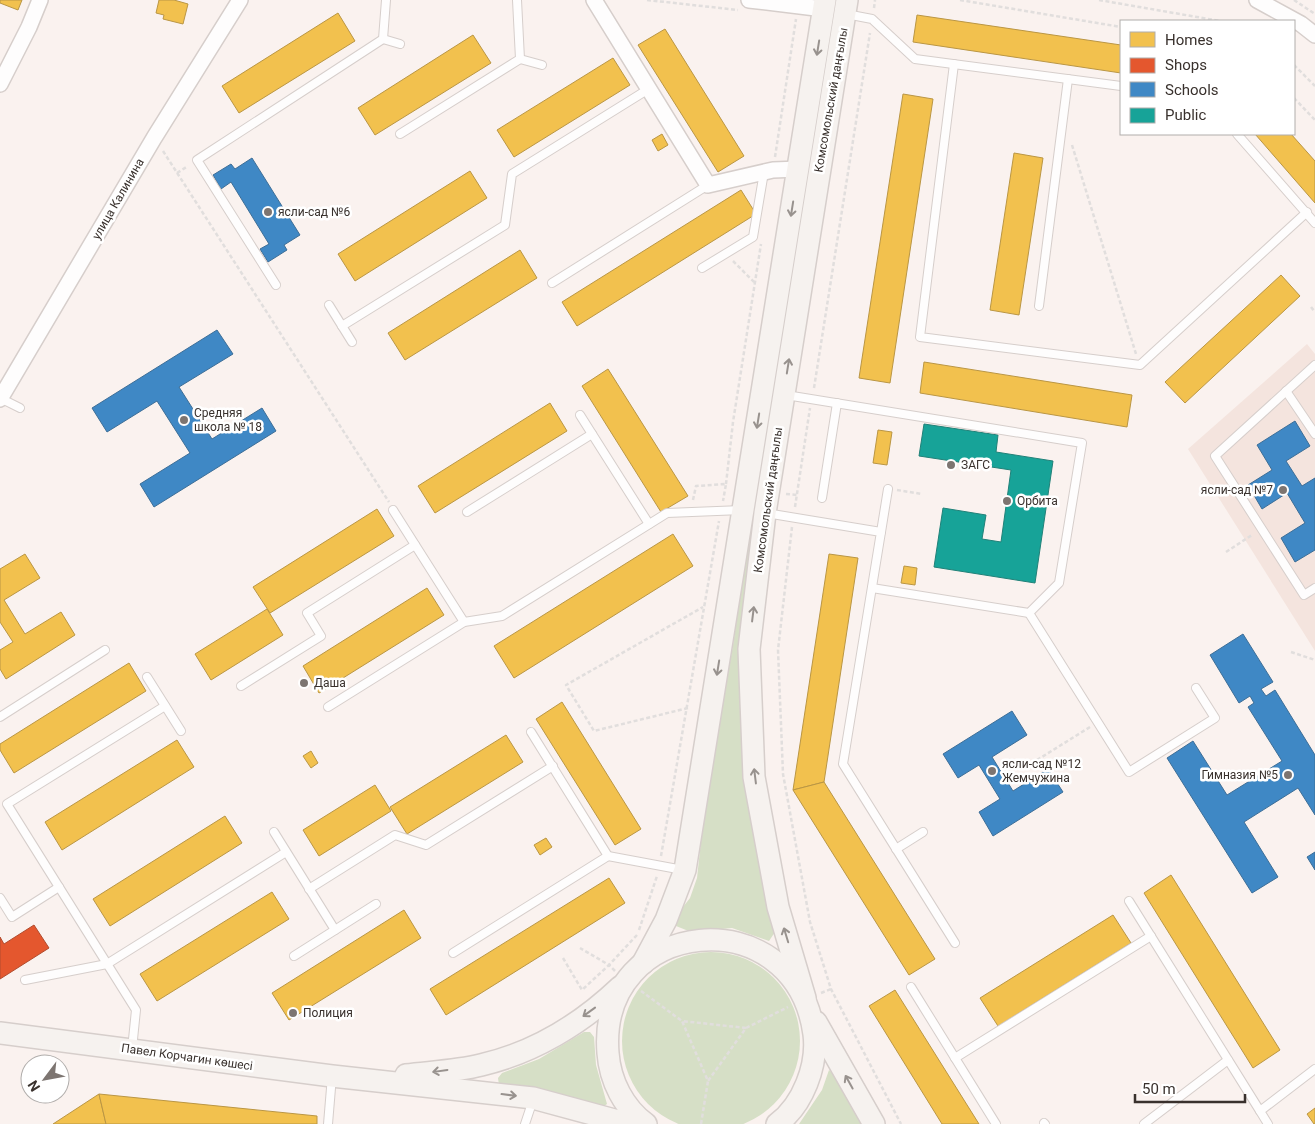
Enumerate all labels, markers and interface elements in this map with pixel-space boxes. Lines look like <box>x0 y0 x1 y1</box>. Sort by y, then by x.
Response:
legend <box>1120 20 1295 135</box>
street label: Комсомольский даңғылы <box>811 27 851 173</box>
text: Homes <box>1165 31 1213 49</box>
one-way arrow <box>812 40 822 56</box>
text: Shops <box>1165 56 1207 74</box>
text: Schools <box>1165 81 1219 99</box>
text: Public <box>1165 106 1206 124</box>
street label: улица Калинина <box>89 156 147 242</box>
one-way arrow <box>787 200 797 216</box>
place label: ясли-сад №6 <box>278 205 350 219</box>
marker: ясли-сад №6 <box>262 206 274 218</box>
one-way arrow <box>783 359 793 375</box>
place label: Средняя школа № 18 <box>194 406 262 434</box>
one-way arrow <box>753 413 763 429</box>
marker: Средняя школа № 18 <box>178 414 190 426</box>
street label: Комсомольский даңғылы <box>751 426 785 574</box>
place label: ЗАГС <box>961 458 990 472</box>
marker: ЗАГС <box>945 459 957 471</box>
place label: ясли-сад №7 <box>1201 483 1273 497</box>
marker: ясли-сад №7 <box>1277 484 1289 496</box>
place label: Орбита <box>1017 494 1058 508</box>
marker: Орбита <box>1001 495 1013 507</box>
one-way arrow <box>748 606 758 622</box>
one-way arrow <box>713 659 723 675</box>
place label: Даша <box>314 676 346 690</box>
marker: Даша <box>298 677 310 689</box>
place label: ясли-сад №12 Жемчужина <box>1002 757 1081 785</box>
marker: ясли-сад №12 Жемчужина <box>986 765 998 777</box>
one-way arrow <box>750 768 760 784</box>
place label: Гимназия №5 <box>1202 768 1278 782</box>
marker: Гимназия №5 <box>1282 769 1294 781</box>
one-way arrow <box>781 927 791 943</box>
place label: Полиция <box>303 1006 353 1020</box>
marker: Полиция <box>287 1007 299 1019</box>
one-way arrow <box>582 1007 596 1017</box>
street label: Павел Корчагин көшесі <box>120 1041 254 1073</box>
north arrow <box>20 1054 70 1104</box>
one-way arrow <box>433 1066 449 1076</box>
scale bar <box>1135 1072 1245 1104</box>
one-way arrow <box>844 1075 854 1089</box>
text: N <box>25 1077 43 1094</box>
text: 50 m <box>1142 1080 1176 1098</box>
one-way arrow <box>500 1090 516 1100</box>

